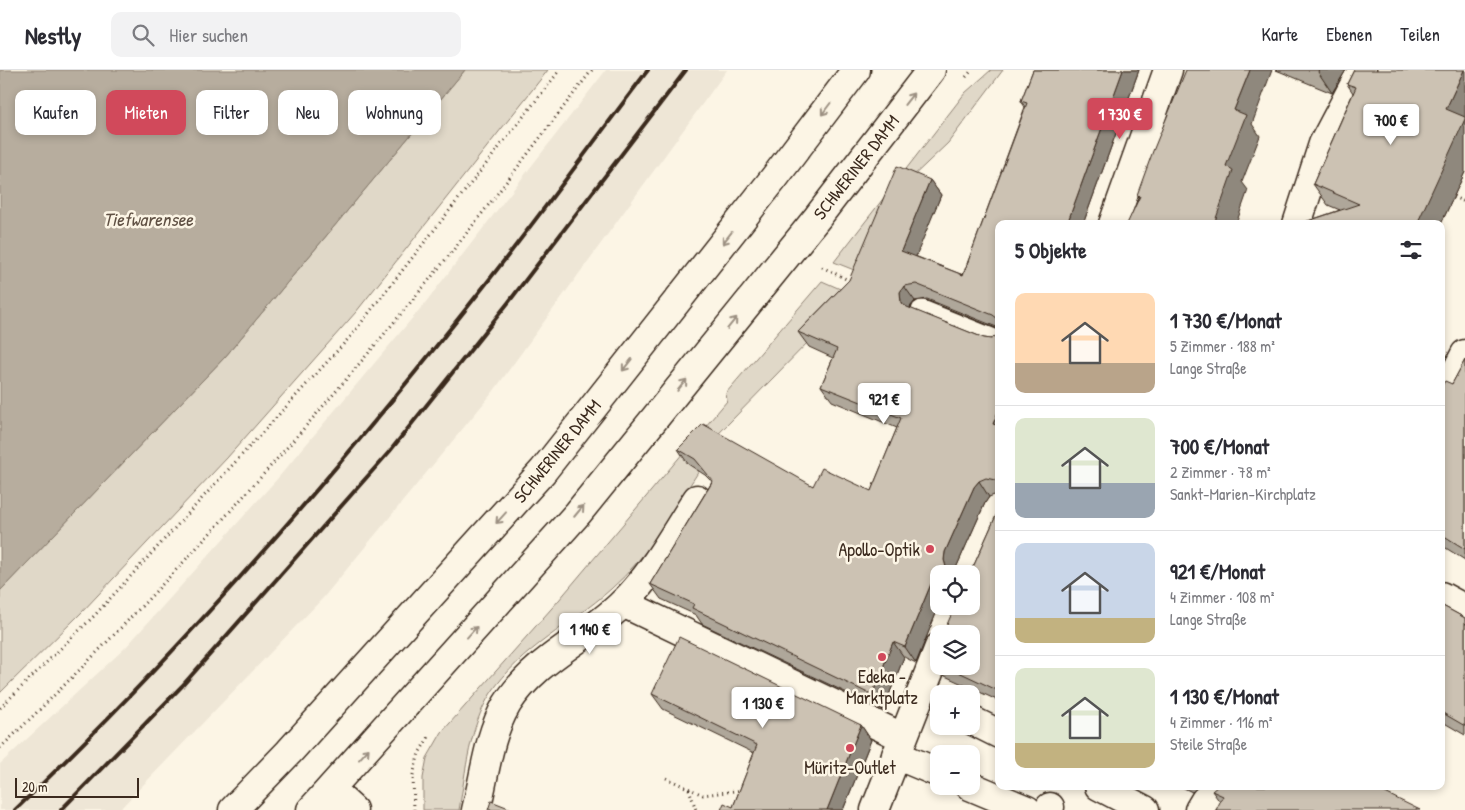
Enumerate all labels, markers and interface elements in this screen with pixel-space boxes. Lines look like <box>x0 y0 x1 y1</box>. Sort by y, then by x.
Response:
search box <box>111 12 461 57</box>
text: Nestly <box>25 19 81 51</box>
icon: search <box>129 21 157 49</box>
text: Hier suchen <box>169 22 248 48</box>
text: Karte <box>1262 22 1298 47</box>
text: Ebenen <box>1326 22 1372 47</box>
text: Teilen <box>1400 22 1440 47</box>
chip: Kaufen <box>15 90 96 135</box>
chip: Mieten <box>106 90 186 135</box>
chip: Filter <box>196 90 268 135</box>
chip: Neu <box>278 90 338 135</box>
chip: Wohnung <box>348 90 441 135</box>
one-way arrow <box>903 93 914 106</box>
pin: 1 730 € <box>1074 98 1166 140</box>
one-way arrow <box>821 102 831 116</box>
text: 1 730 € <box>1098 103 1142 125</box>
pin: 700 € <box>1356 104 1426 146</box>
street label: SCHWERINER DAMM <box>807 109 905 225</box>
text: 700 € <box>1374 109 1408 131</box>
water label: Tiefwarensee <box>103 206 194 232</box>
one-way arrow <box>722 231 732 245</box>
text: 5 Objekte <box>1015 236 1087 265</box>
icon: filters <box>1397 236 1425 264</box>
text: 1 730 €/Monat <box>1170 306 1281 335</box>
icon: home <box>1055 313 1115 373</box>
one-way arrow <box>727 317 738 330</box>
text: 5 Zimmer · 188 m² <box>1170 335 1275 357</box>
text: Lange Straße <box>1170 357 1247 379</box>
one-way arrow <box>621 359 632 372</box>
one-way arrow <box>676 378 687 391</box>
pin: 921 € <box>849 382 919 425</box>
text: 921 € <box>869 388 899 410</box>
street label: SCHWERINER DAMM <box>507 394 607 508</box>
text: 700 €/Monat <box>1170 432 1269 461</box>
icon: home <box>1055 438 1115 498</box>
text: 2 Zimmer · 78 m² <box>1170 461 1271 483</box>
text: Sankt-Marien-Kirchplatz <box>1170 483 1316 505</box>
one-way arrow <box>574 504 585 517</box>
one-way arrow <box>495 511 507 524</box>
place label: Apollo-Optik <box>839 537 921 562</box>
marker: Apollo-Optik <box>924 543 936 555</box>
text: 921 €/Monat <box>1170 557 1265 586</box>
icon: home <box>1055 563 1115 623</box>
map controls <box>930 565 980 795</box>
button: locate <box>930 565 980 615</box>
text: 4 Zimmer · 108 m² <box>1170 586 1274 608</box>
text: Lange Straße <box>1170 608 1247 630</box>
pin: 1 140 € <box>544 612 636 655</box>
text: 1 140 € <box>570 618 610 640</box>
button: layers <box>930 625 980 675</box>
one-way arrow <box>466 626 477 639</box>
marker: Edeka - Marktplatz <box>876 651 888 663</box>
place label: Edeka - Marktplatz <box>846 664 918 710</box>
text: 1 130 €/Monat <box>1170 682 1279 711</box>
button: + <box>930 685 980 735</box>
pin: 1 130 € <box>717 686 809 729</box>
icon: home <box>1055 688 1115 748</box>
text: 1 130 € <box>742 692 784 714</box>
text: 4 Zimmer · 116 m² <box>1170 711 1272 733</box>
text: Steile Straße <box>1170 733 1247 755</box>
marker: Müritz-Outlet <box>844 742 856 754</box>
button: − <box>930 745 980 795</box>
one-way arrow <box>358 747 369 760</box>
place label: Müritz-Outlet <box>804 755 897 780</box>
scale bar <box>15 775 139 798</box>
text: 20 m <box>22 777 48 796</box>

